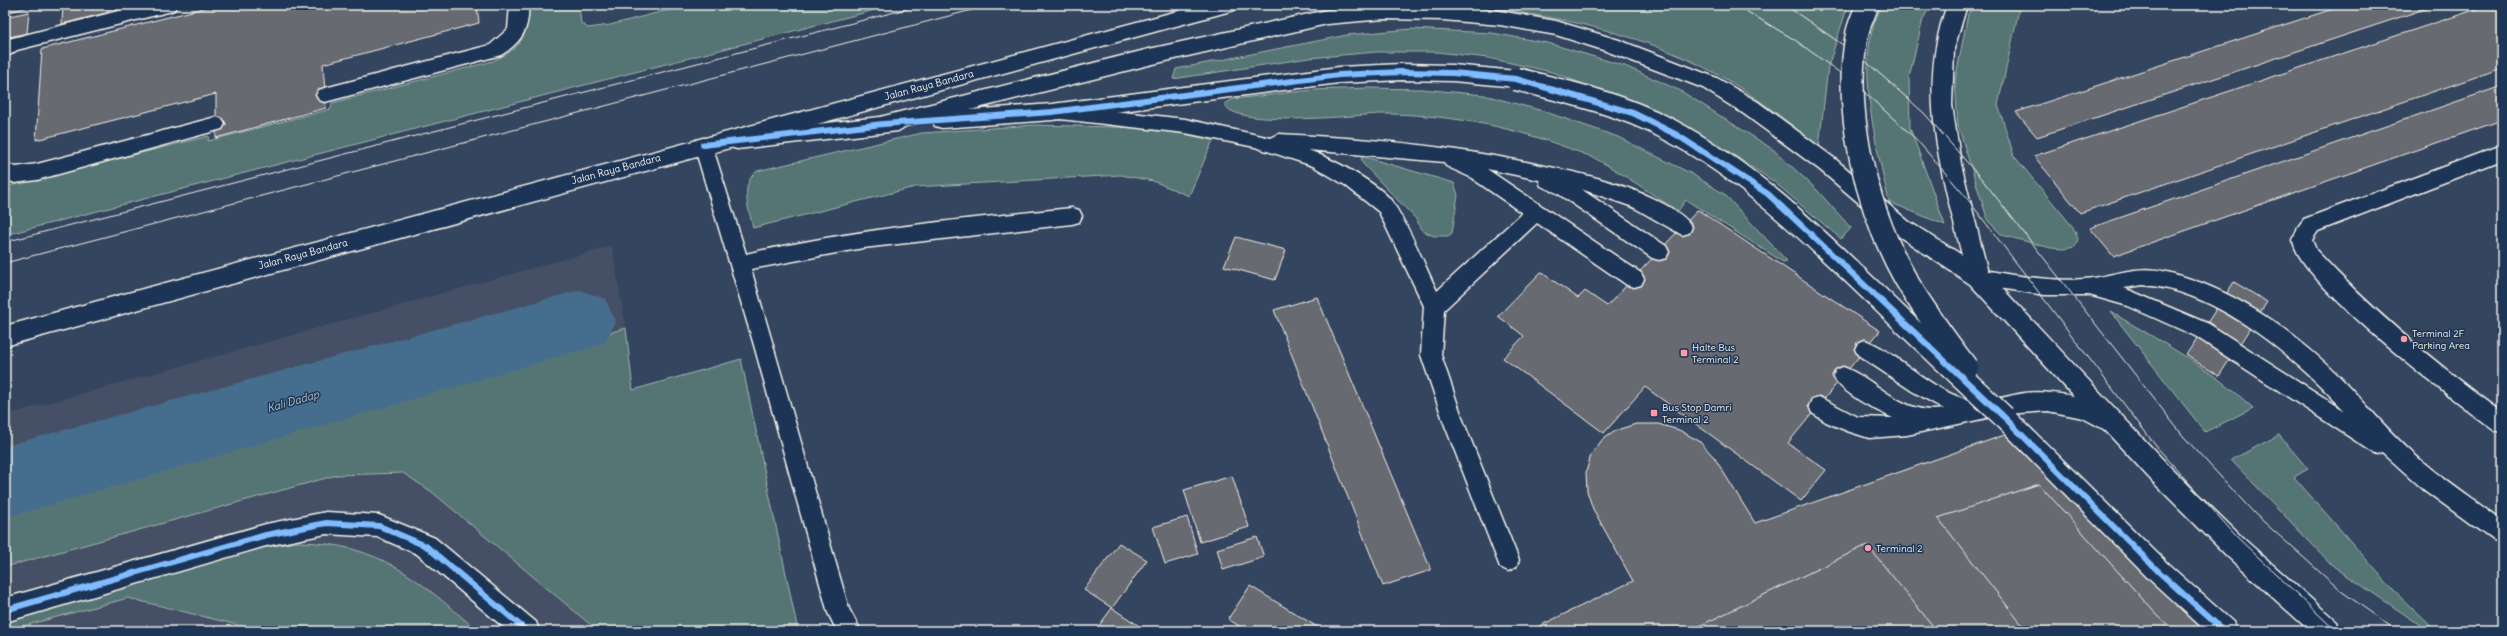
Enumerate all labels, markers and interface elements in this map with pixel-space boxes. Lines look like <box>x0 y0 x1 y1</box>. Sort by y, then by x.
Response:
street label: Jalan Raya Bandara <box>883 67 975 103</box>
street label: Jalan Raya Bandara <box>570 151 662 187</box>
street label: Jalan Raya Bandara <box>257 236 349 272</box>
place label: Terminal 2F Parking Area <box>2412 327 2470 352</box>
marker: Terminal 2F Parking Area <box>2399 334 2409 344</box>
place label: Halte Bus Terminal 2 <box>1692 341 1739 366</box>
marker: Halte Bus Terminal 2 <box>1679 348 1689 358</box>
water label: Kali Dadap <box>265 387 321 415</box>
place label: Bus Stop Damri Terminal 2 <box>1662 401 1732 426</box>
marker: Bus Stop Damri Terminal 2 <box>1649 408 1659 418</box>
place label: Terminal 2 <box>1876 542 1923 555</box>
marker: Terminal 2 <box>1863 543 1873 553</box>

